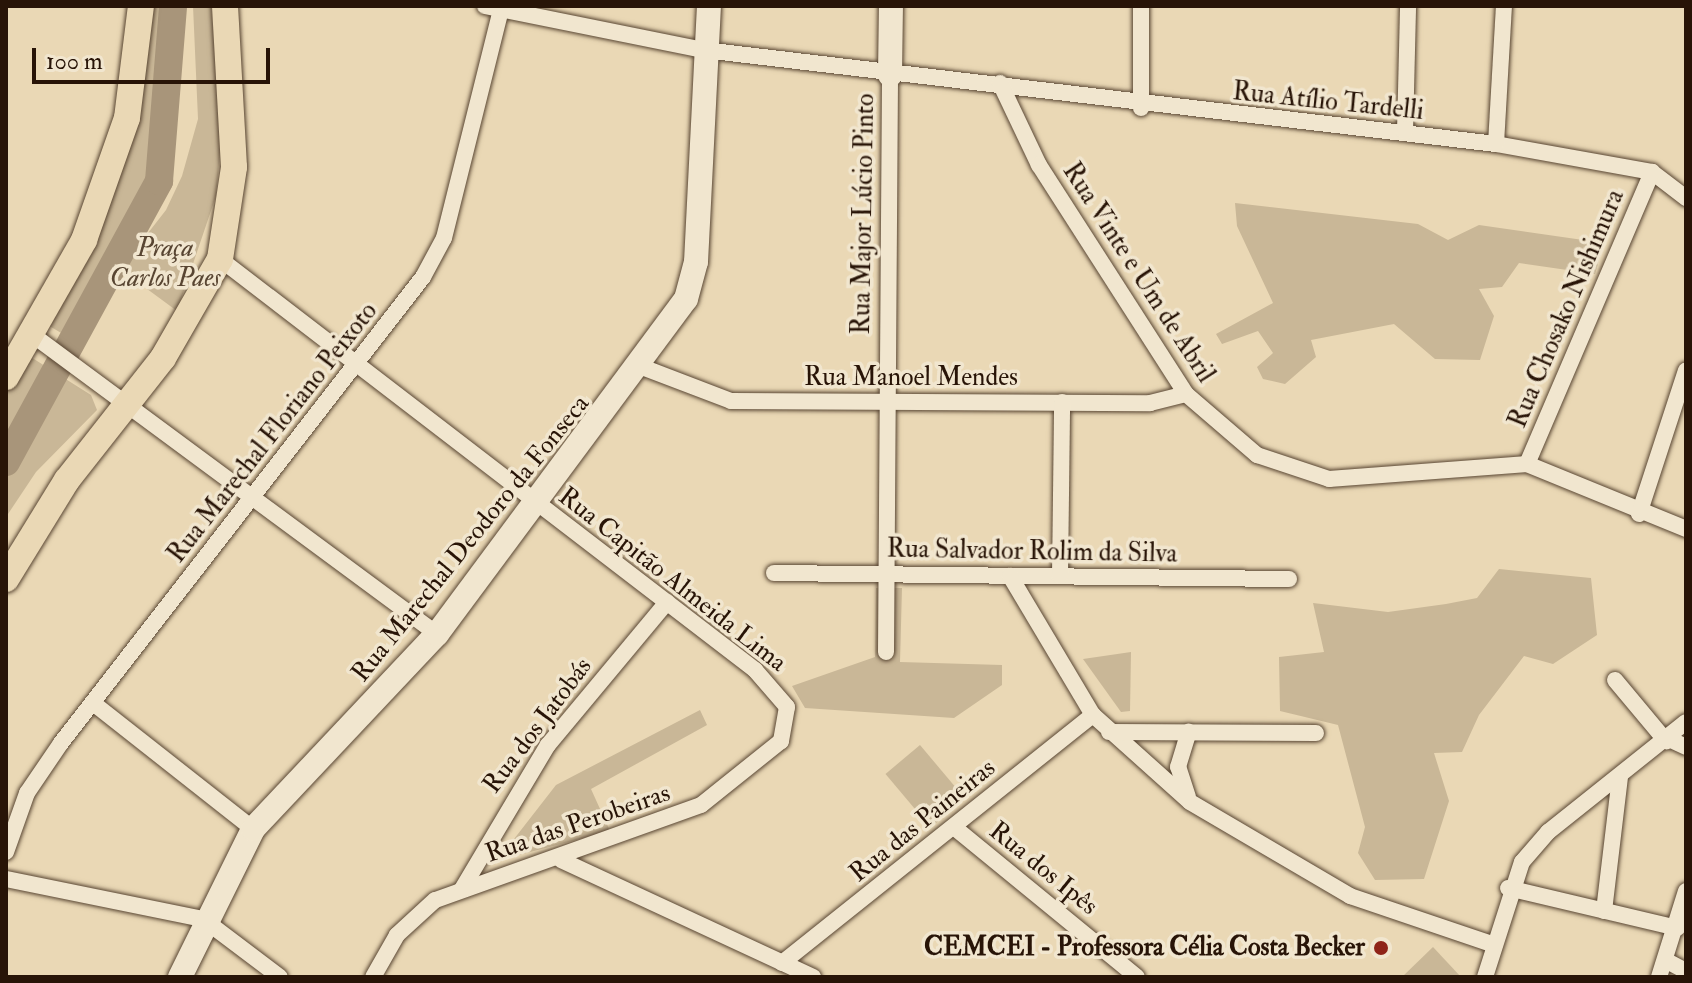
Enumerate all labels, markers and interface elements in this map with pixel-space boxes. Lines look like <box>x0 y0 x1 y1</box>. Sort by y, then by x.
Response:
scale bar <box>36 32 274 82</box>
text: 100 m <box>46 46 103 77</box>
street label: Rua Atílio Tardelli <box>1231 76 1425 128</box>
street label: Rua Major Lúcio Pinto <box>846 93 882 335</box>
street label: Rua Vinte e Um de Abril <box>1055 157 1221 389</box>
street label: Rua Chosako Nishimura <box>1503 185 1631 433</box>
park label: Praça Carlos Paes <box>110 233 220 294</box>
street label: Rua Marechal Floriano Peixoto <box>162 297 384 569</box>
street label: Rua Manoel Mendes <box>804 362 1018 394</box>
street label: Rua Marechal Deodoro da Fonseca <box>346 389 596 689</box>
street label: Rua Capitão Almeida Lima <box>552 481 792 679</box>
street label: Rua Salvador Rolim da Silva <box>887 534 1177 570</box>
street label: Rua dos Jatobás <box>477 652 599 800</box>
street label: Rua das Paineiras <box>844 753 1002 889</box>
street label: Rua das Perobeiras <box>482 778 674 870</box>
street label: Rua dos Ipês <box>982 816 1104 922</box>
place label: CEMCEI - Professora Célia Costa Becker <box>924 932 1365 964</box>
marker: CEMCEI - Professora Célia Costa Becker <box>1372 939 1390 957</box>

